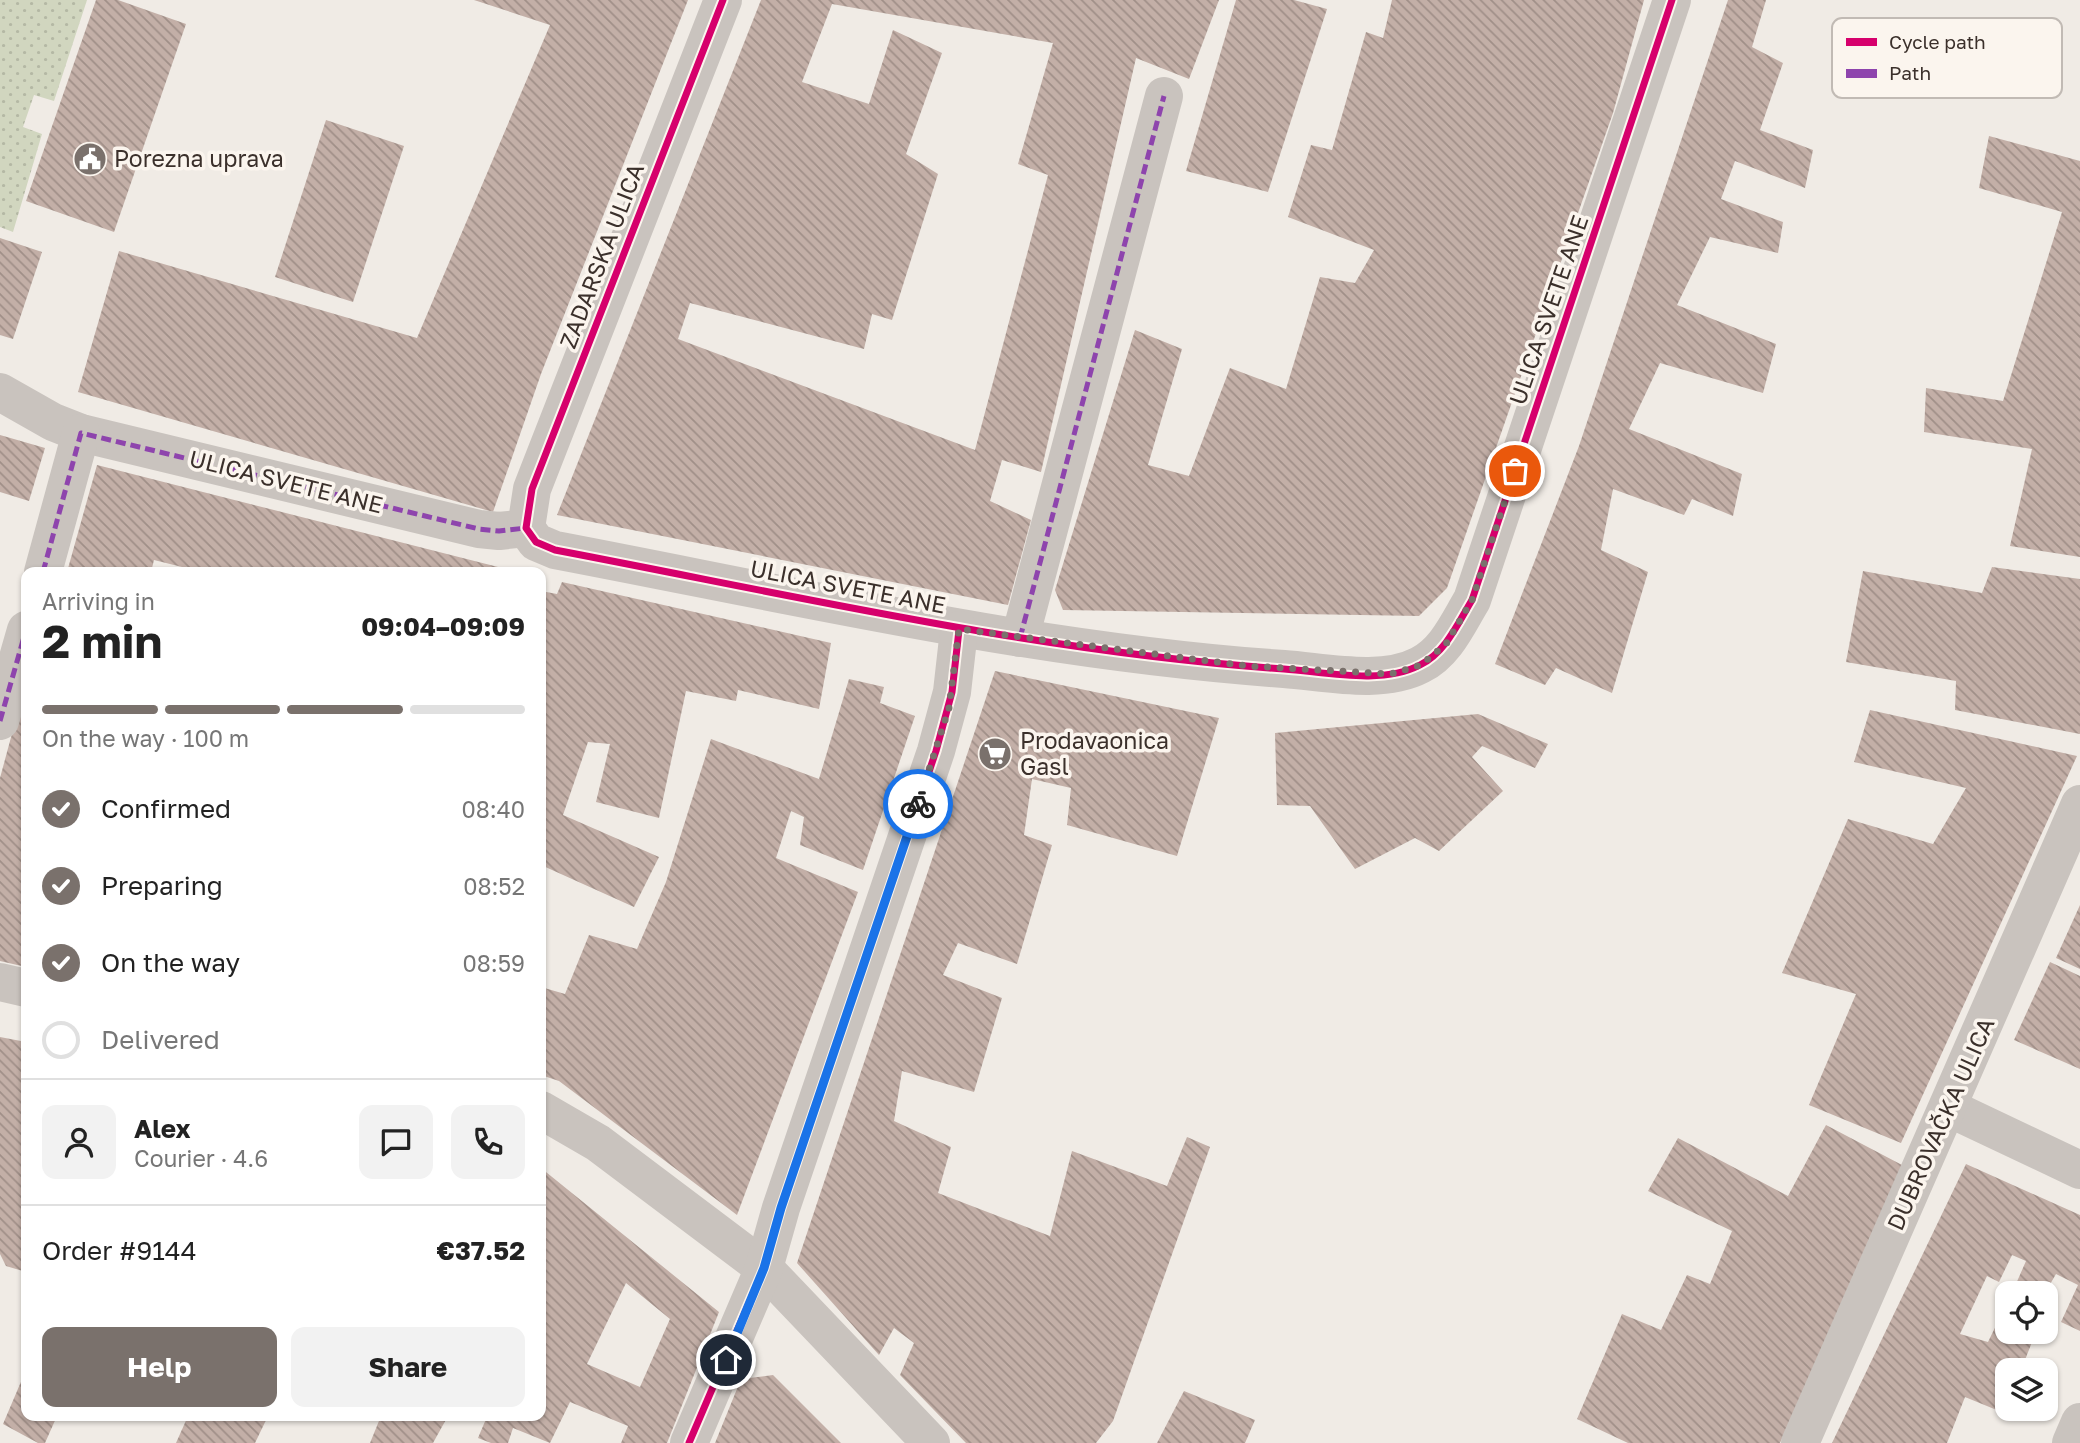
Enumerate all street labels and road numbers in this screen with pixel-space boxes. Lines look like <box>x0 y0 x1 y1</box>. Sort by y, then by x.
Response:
street label: ZADARSKA ULICA <box>553 159 649 352</box>
street label: ULICA SVETE ANE <box>1503 211 1594 408</box>
street label: ULICA SVETE ANE <box>187 443 386 519</box>
street label: ULICA SVETE ANE <box>748 553 948 619</box>
street label: DUBROVAČKA ULICA <box>1881 1013 2000 1234</box>

